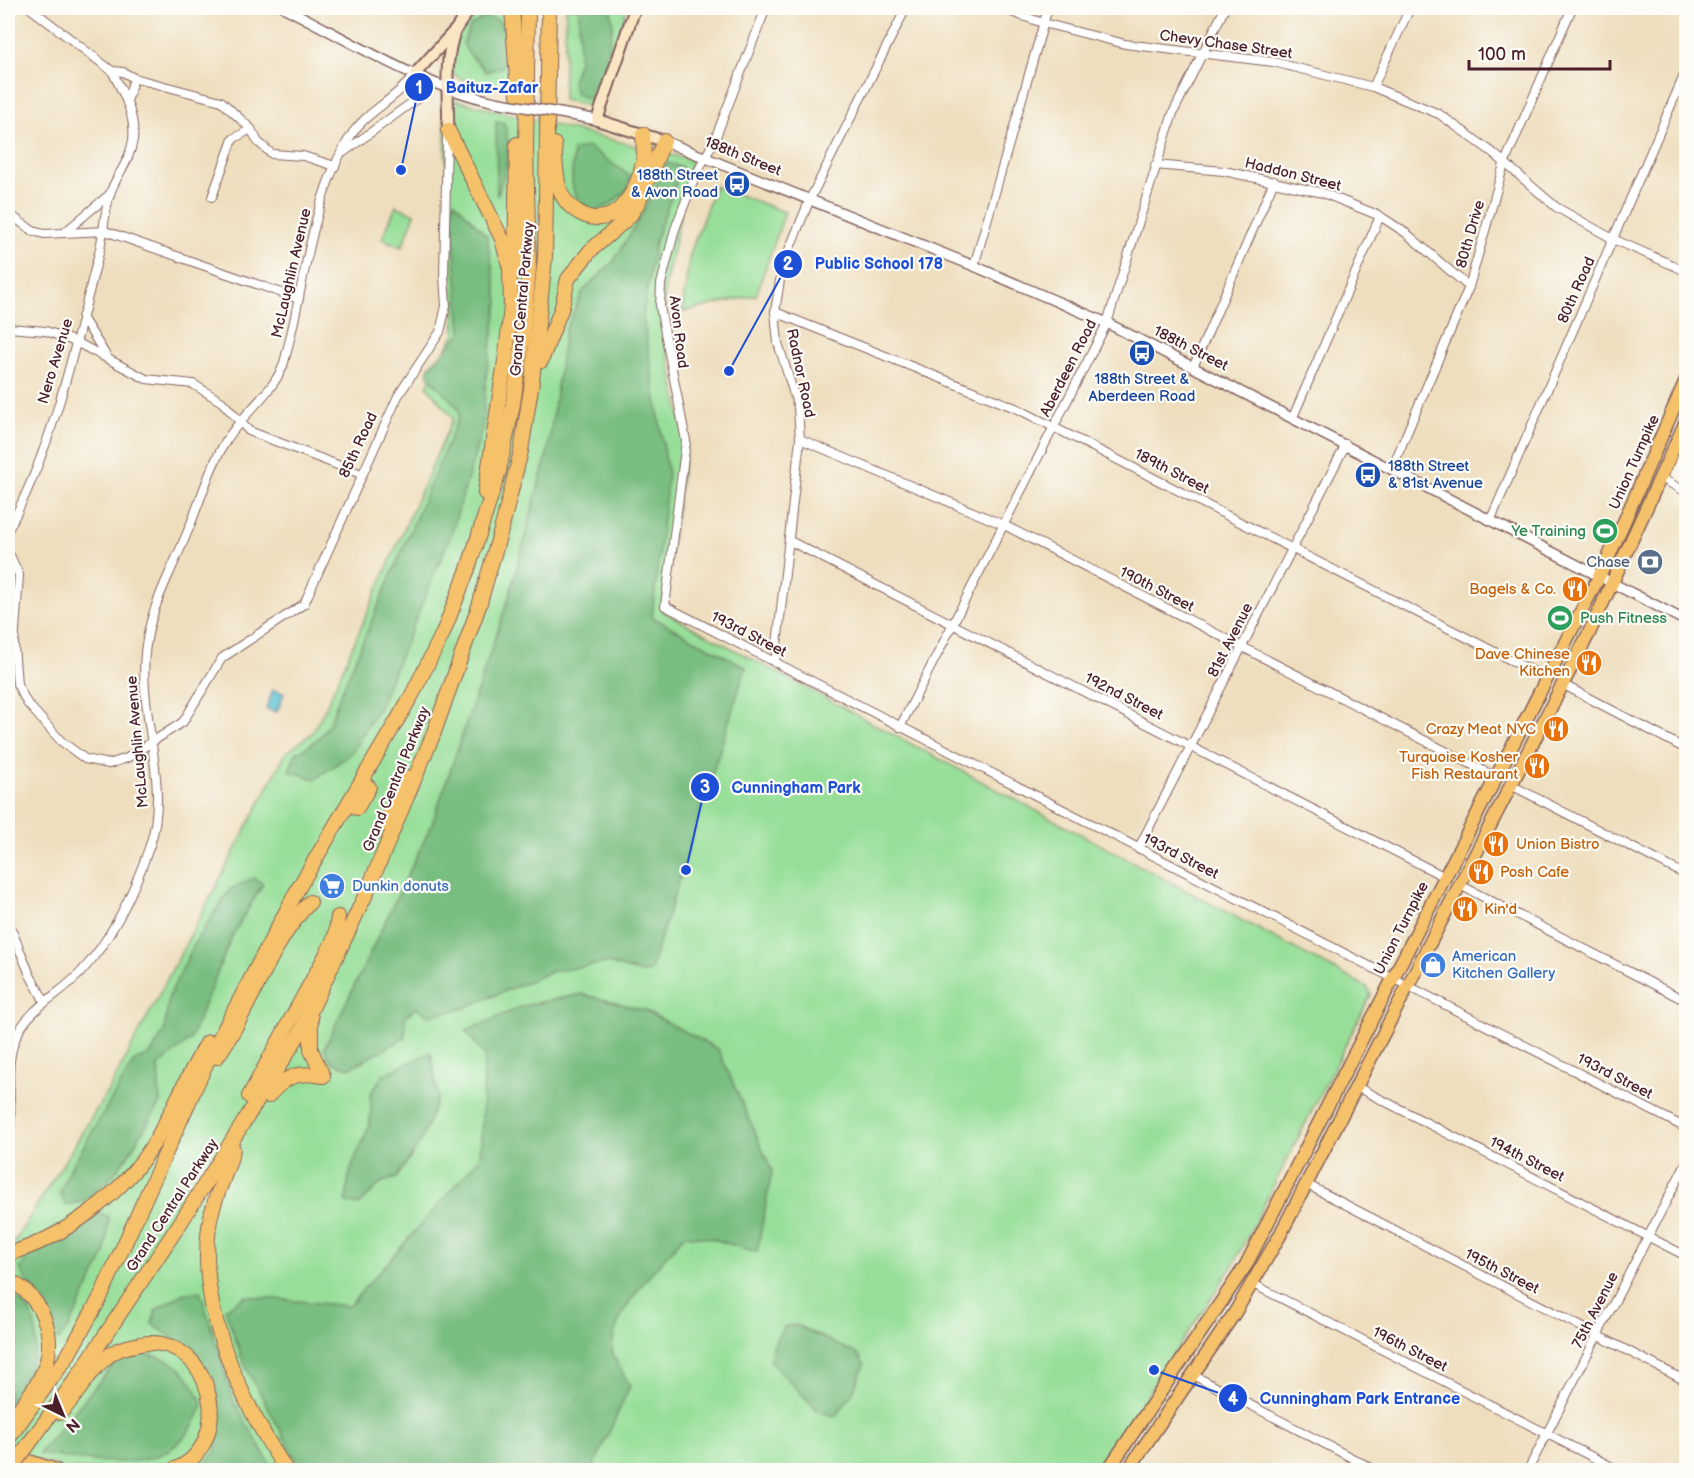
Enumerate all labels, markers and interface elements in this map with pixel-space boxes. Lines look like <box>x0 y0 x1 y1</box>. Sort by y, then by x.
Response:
street label: Chevy Chase Street <box>1158 26 1294 63</box>
scale bar <box>1469 33 1610 71</box>
text: 100 m <box>1478 44 1526 65</box>
callout: Baituz-Zafar <box>404 70 551 104</box>
text: 1 <box>415 78 423 99</box>
text: Baituz-Zafar <box>446 79 539 98</box>
street label: 188th Street <box>702 132 784 181</box>
street label: Haddon Street <box>1243 153 1343 196</box>
place label: 188th Street & Avon Road <box>631 166 718 202</box>
bus stop icon: 188th Street & Avon Road <box>722 169 752 199</box>
street label: 80th Drive <box>1452 198 1489 270</box>
street label: McLaughlin Avenue <box>267 206 316 340</box>
street label: Grand Central Parkway <box>506 221 539 377</box>
callout: Public School 178 <box>773 247 955 281</box>
text: 2 <box>783 254 794 275</box>
street label: 80th Road <box>1553 254 1600 326</box>
text: Public School 178 <box>815 255 943 274</box>
street label: Avon Road <box>665 295 692 370</box>
street label: Nero Avenue <box>33 316 77 406</box>
street label: Aberdeen Road <box>1036 316 1101 420</box>
street label: 188th Street <box>1150 322 1232 376</box>
street label: Radnor Road <box>782 327 819 419</box>
bus stop icon: 188th Street & Aberdeen Road <box>1127 338 1157 368</box>
place label: 188th Street & Aberdeen Road <box>1089 370 1195 406</box>
street label: 85th Road <box>335 409 382 481</box>
street label: Union Turnpike <box>1605 412 1664 513</box>
street label: 189th Street <box>1131 445 1213 498</box>
place label: 188th Street & 81st Avenue <box>1388 457 1483 493</box>
bus stop icon: 188th Street & 81st Avenue <box>1353 460 1383 490</box>
sports icon: Ye Training <box>1590 516 1620 546</box>
place label: Ye Training <box>1511 522 1586 541</box>
bank icon: Chase <box>1635 547 1665 577</box>
place label: Chase <box>1586 553 1630 572</box>
street label: 190th Street <box>1116 563 1198 617</box>
restaurant icon: Bagels & Co. <box>1560 574 1590 604</box>
place label: Bagels & Co. <box>1469 580 1556 599</box>
street label: 81st Avenue <box>1204 600 1257 681</box>
sports icon: Push Fitness <box>1545 603 1575 633</box>
street label: 193rd Street <box>708 607 790 662</box>
place label: Push Fitness <box>1580 609 1667 628</box>
place label: Dave Chinese Kitchen <box>1475 645 1570 681</box>
restaurant icon: Dave Chinese Kitchen <box>1574 648 1604 678</box>
street label: 192nd Street <box>1081 669 1166 724</box>
street label: McLaughlin Avenue <box>122 675 153 809</box>
street label: Grand Central Parkway <box>359 704 434 855</box>
restaurant icon: Crazy Meat NYC <box>1541 714 1571 744</box>
place label: Crazy Meat NYC <box>1426 720 1536 739</box>
place label: Turquoise Kosher Fish Restaurant <box>1399 748 1519 784</box>
restaurant icon: Turquoise Kosher Fish Restaurant <box>1522 751 1552 781</box>
callout: Cunningham Park <box>690 770 873 804</box>
text: 3 <box>700 777 710 798</box>
text: Cunningham Park <box>731 779 861 798</box>
street label: 193rd Street <box>1140 829 1222 884</box>
restaurant icon: Union Bistro <box>1481 829 1511 859</box>
place label: Union Bistro <box>1516 835 1599 854</box>
restaurant icon: Posh Cafe <box>1466 857 1496 887</box>
place label: Posh Cafe <box>1500 863 1569 882</box>
supermarket icon: Dunkin donuts <box>317 871 347 901</box>
place label: Dunkin donuts <box>352 877 449 896</box>
street label: Union Turnpike <box>1370 878 1433 978</box>
restaurant icon: Kin'd <box>1450 894 1480 924</box>
place label: Kin'd <box>1484 900 1517 919</box>
place label: American Kitchen Gallery <box>1452 947 1555 983</box>
shop icon: American Kitchen Gallery <box>1418 950 1448 980</box>
street label: 193rd Street <box>1574 1049 1656 1104</box>
street label: 194th Street <box>1486 1132 1568 1187</box>
street label: Grand Central Parkway <box>122 1135 223 1275</box>
street label: 195th Street <box>1461 1245 1542 1298</box>
street label: 75th Avenue <box>1568 1269 1623 1352</box>
street label: 196th Street <box>1369 1322 1451 1377</box>
callout: Cunningham Park Entrance <box>1218 1381 1472 1415</box>
north arrow <box>33 1385 93 1445</box>
text: 4 <box>1228 1389 1239 1410</box>
text: Cunningham Park Entrance <box>1260 1390 1460 1409</box>
text: N <box>61 1414 83 1436</box>

